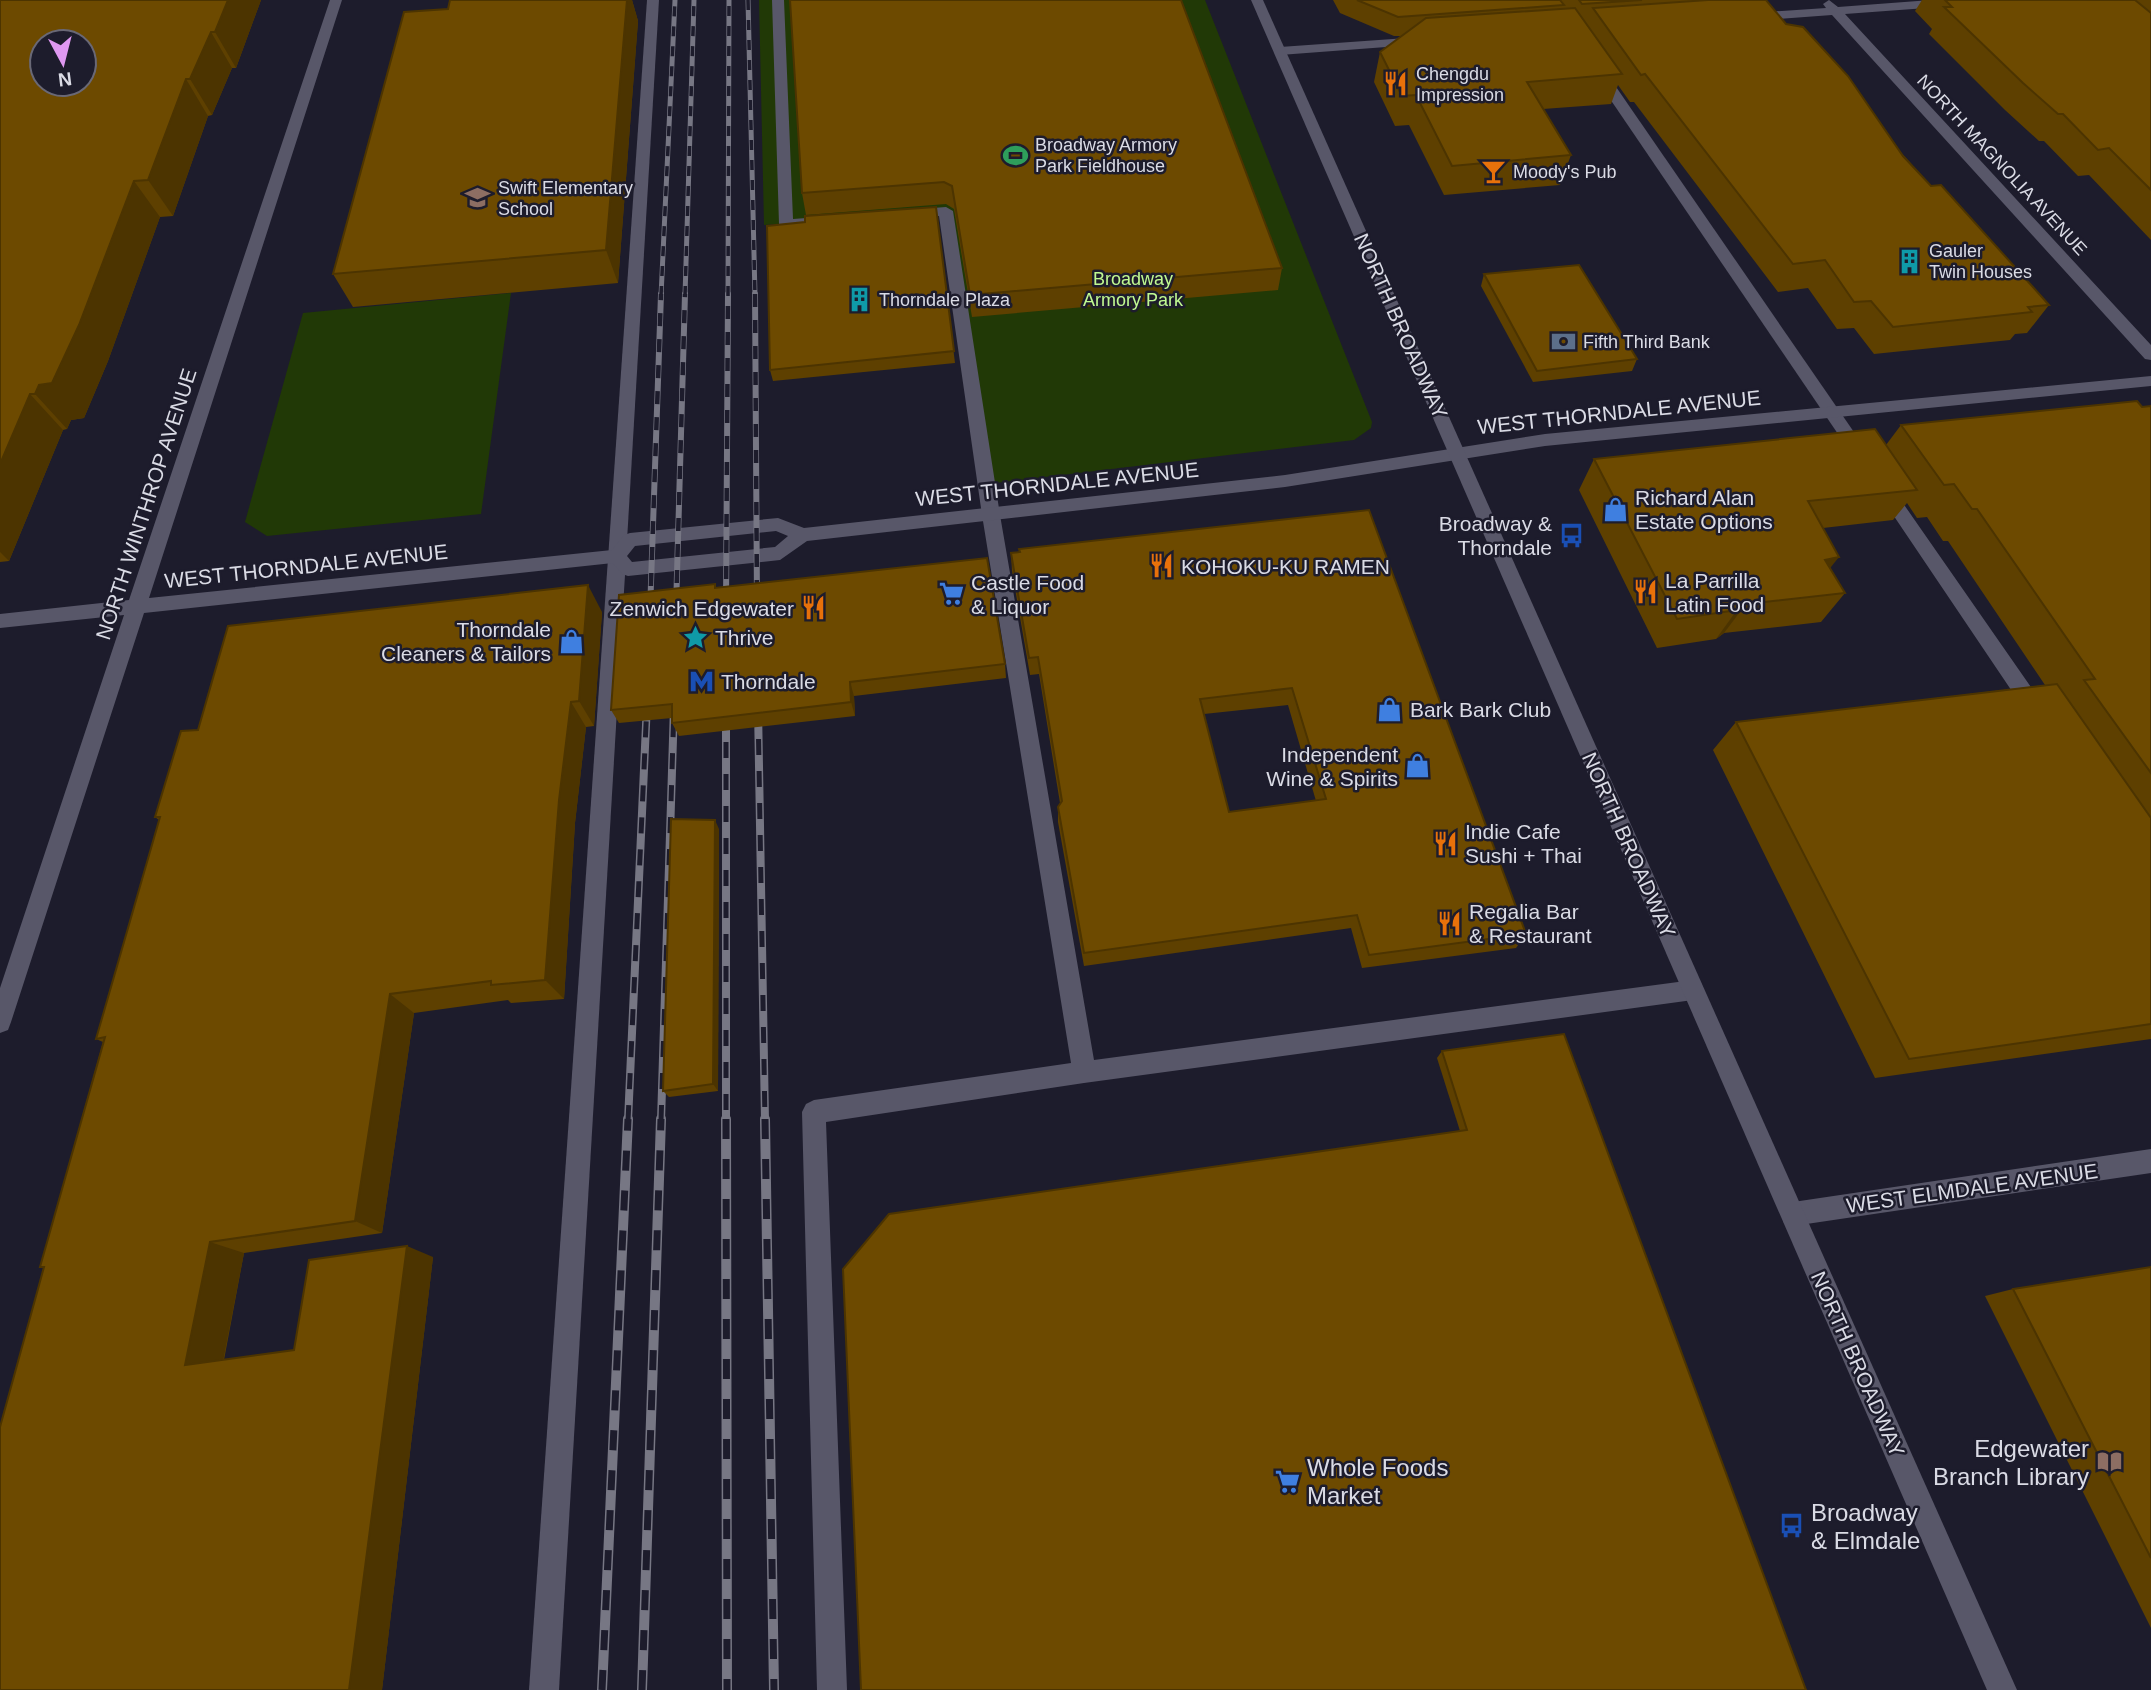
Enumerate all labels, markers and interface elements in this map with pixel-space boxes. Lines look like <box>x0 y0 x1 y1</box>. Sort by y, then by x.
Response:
north arrow <box>28 28 98 98</box>
place label: Chengdu Impression <box>1416 64 1504 105</box>
text: N <box>57 68 73 91</box>
restaurant icon: Chengdu Impression <box>1382 70 1410 98</box>
street label: NORTH MAGNOLIA AVENUE <box>1913 71 2091 259</box>
place label: Broadway Armory Park Fieldhouse <box>1035 135 1177 176</box>
sports icon: Broadway Armory Park Fieldhouse <box>1001 141 1029 169</box>
bar icon: Moody's Pub <box>1479 158 1507 186</box>
place label: Moody's Pub <box>1513 162 1617 182</box>
place label: Swift Elementary School <box>498 178 633 219</box>
school or university icon: Swift Elementary School <box>464 184 492 212</box>
street label: NORTH BROADWAY <box>1350 230 1452 422</box>
place label: Gauler Twin Houses <box>1929 241 2032 282</box>
building icon: Gauler Twin Houses <box>1895 247 1923 275</box>
park label: Broadway Armory Park <box>1083 269 1184 310</box>
building icon: Thorndale Plaza <box>845 286 873 314</box>
place label: Thorndale Plaza <box>879 290 1011 310</box>
bank icon: Fifth Third Bank <box>1549 328 1577 356</box>
place label: Fifth Third Bank <box>1583 332 1711 352</box>
street label: NORTH WINTHROP AVENUE <box>91 366 201 642</box>
street label: WEST THORNDALE AVENUE <box>1476 386 1762 438</box>
street label: WEST THORNDALE AVENUE <box>914 458 1200 510</box>
place label: Richard Alan Estate Options <box>1635 486 1773 533</box>
shop icon: Richard Alan Estate Options <box>1601 495 1629 523</box>
place label: Broadway & Thorndale <box>1439 512 1552 559</box>
bus stop icon: Broadway & Thorndale <box>1558 521 1586 549</box>
street label: WEST THORNDALE AVENUE <box>163 540 449 592</box>
restaurant icon: KOHOKU-KU RAMEN <box>1147 552 1175 580</box>
place label: KOHOKU-KU RAMEN <box>1181 555 1390 578</box>
place label: La Parrilla Latin Food <box>1665 569 1764 616</box>
place label: Castle Food & Liquor <box>971 571 1084 618</box>
restaurant icon: La Parrilla Latin Food <box>1631 578 1659 606</box>
supermarket icon: Castle Food & Liquor <box>937 580 965 608</box>
restaurant icon: Zenwich Edgewater <box>800 594 828 622</box>
place label: Zenwich Edgewater <box>610 597 794 620</box>
place label: Thorndale Cleaners & Tailors <box>381 618 551 665</box>
place icon: Thrive <box>681 623 709 651</box>
place label: Thrive <box>715 626 773 649</box>
shop icon: Thorndale Cleaners & Tailors <box>557 627 585 655</box>
metro station icon: Thorndale <box>687 667 715 695</box>
place label: Thorndale <box>721 670 816 693</box>
shop icon: Bark Bark Club <box>1376 695 1404 723</box>
place label: Bark Bark Club <box>1410 698 1551 721</box>
place label: Independent Wine & Spirits <box>1266 743 1398 790</box>
street label: NORTH BROADWAY <box>1578 749 1680 941</box>
shop icon: Independent Wine & Spirits <box>1404 752 1432 780</box>
place label: Indie Cafe Sushi + Thai <box>1465 820 1582 867</box>
restaurant icon: Indie Cafe Sushi + Thai <box>1431 829 1459 857</box>
place label: Regalia Bar & Restaurant <box>1469 900 1592 947</box>
restaurant icon: Regalia Bar & Restaurant <box>1435 909 1463 937</box>
street label: WEST ELMDALE AVENUE <box>1845 1159 2099 1217</box>
street label: NORTH BROADWAY <box>1807 1268 1909 1460</box>
place label: Edgewater Branch Library <box>1933 1435 2089 1490</box>
library icon: Edgewater Branch Library <box>2095 1448 2123 1476</box>
place label: Whole Foods Market <box>1307 1454 1448 1509</box>
supermarket icon: Whole Foods Market <box>1273 1467 1301 1495</box>
place label: Broadway & Elmdale <box>1811 1499 1920 1554</box>
bus stop icon: Broadway & Elmdale <box>1777 1512 1805 1540</box>

